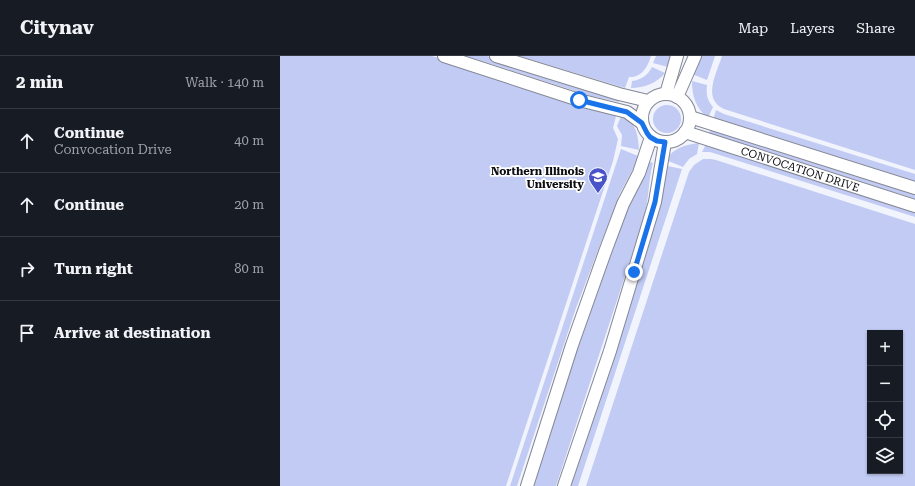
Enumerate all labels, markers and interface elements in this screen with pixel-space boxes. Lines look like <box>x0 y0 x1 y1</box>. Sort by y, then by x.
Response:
text: Citynav <box>20 16 94 39</box>
text: Map <box>738 20 768 36</box>
text: Layers <box>790 20 834 36</box>
text: Share <box>856 20 895 36</box>
text: 2 min <box>16 72 63 92</box>
text: Walk · 140 m <box>185 75 264 90</box>
route start <box>570 91 588 109</box>
text: Continue <box>54 124 124 142</box>
icon: ahead <box>16 130 38 152</box>
text: 40 m <box>234 133 264 148</box>
text: Convocation Drive <box>54 142 172 157</box>
street label: CONVOCATION DRIVE <box>739 144 861 195</box>
place label: Northern Illinois University <box>491 165 584 191</box>
school or university icon: Northern Illinois University <box>587 166 609 194</box>
icon: ahead <box>16 194 38 216</box>
text: Continue <box>54 196 124 214</box>
text: 20 m <box>234 197 264 212</box>
icon: right <box>16 258 38 280</box>
text: Turn right <box>54 260 133 278</box>
text: 80 m <box>234 261 264 276</box>
route end <box>625 263 643 281</box>
icon: arrive <box>16 322 38 344</box>
text: Arrive at destination <box>54 324 210 342</box>
map controls <box>867 330 903 474</box>
button: + <box>867 330 903 366</box>
button: − <box>867 366 903 402</box>
button: locate <box>867 402 903 438</box>
button: layers <box>867 438 903 474</box>

